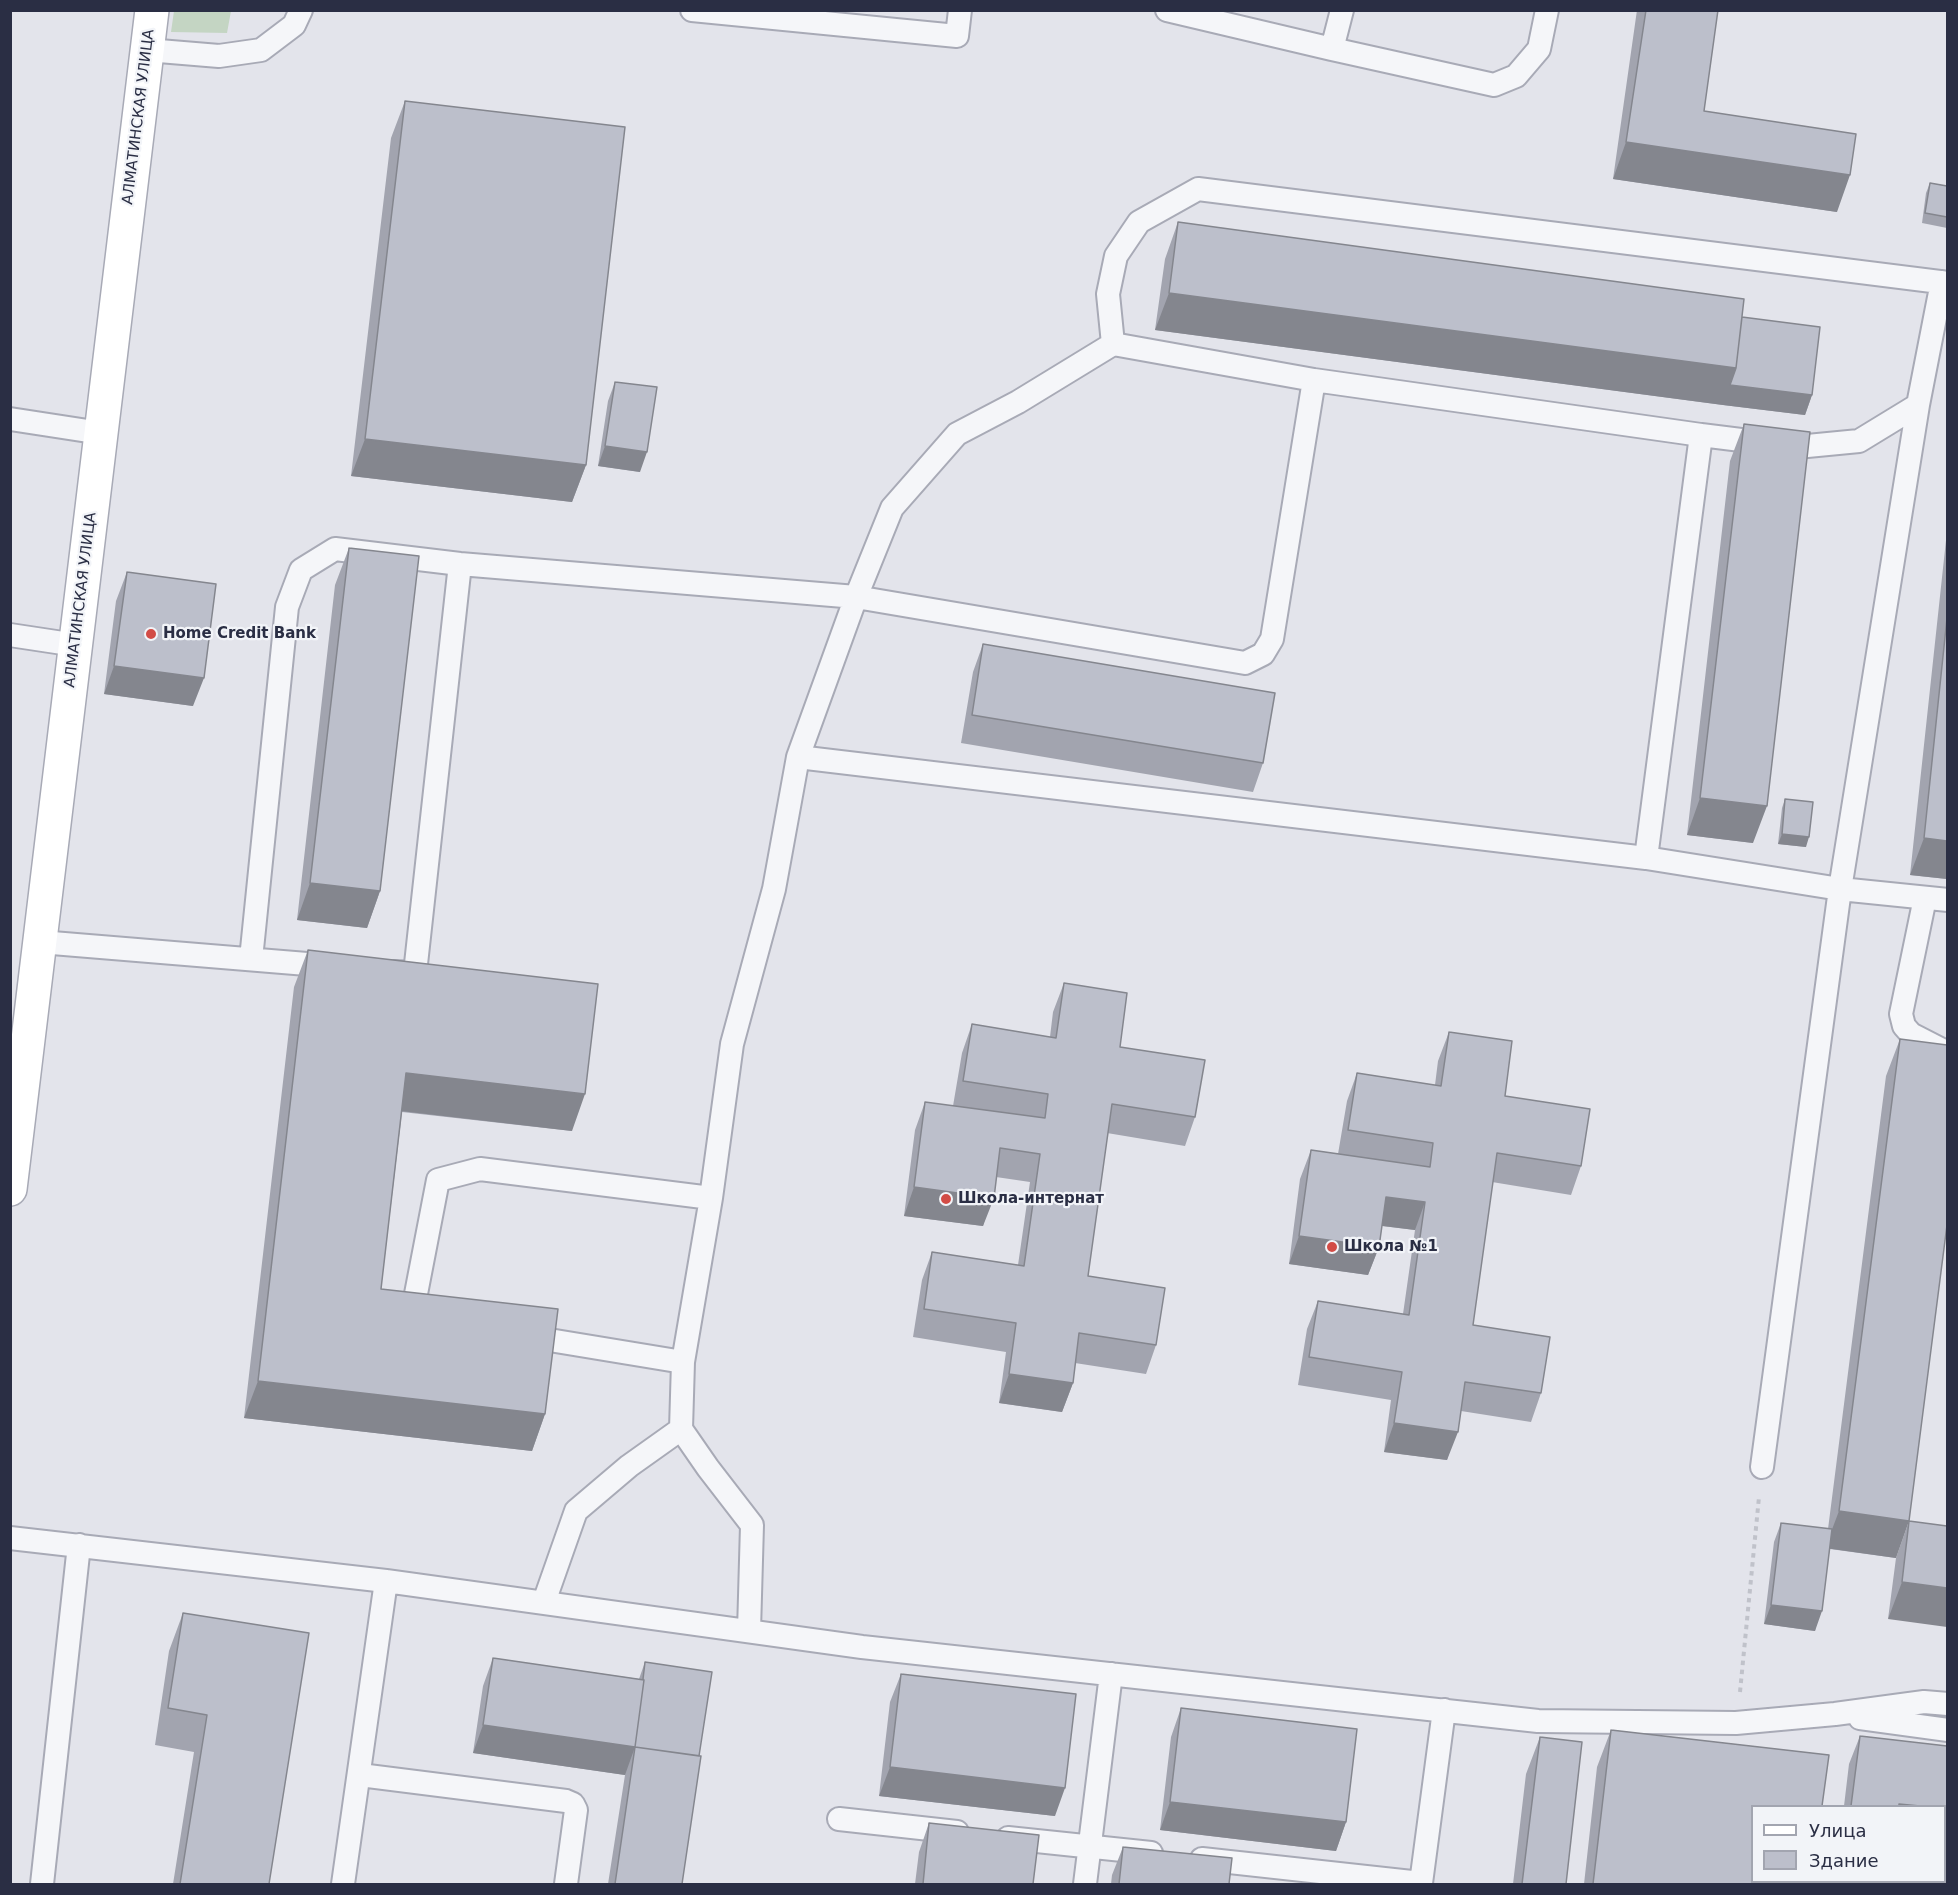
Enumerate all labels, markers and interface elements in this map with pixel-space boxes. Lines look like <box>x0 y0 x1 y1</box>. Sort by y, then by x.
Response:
street label: АЛМАТИНСКАЯ УЛИЦА <box>119 28 159 206</box>
street label: АЛМАТИНСКАЯ УЛИЦА <box>61 511 101 689</box>
place label: Home Credit Bank <box>163 625 316 643</box>
marker: Home Credit Bank <box>144 627 158 641</box>
place label: Школа-интернат <box>958 1190 1104 1208</box>
marker: Школа-интернат <box>939 1192 953 1206</box>
place label: Школа №1 <box>1344 1238 1438 1256</box>
marker: Школа №1 <box>1325 1240 1339 1254</box>
legend <box>1751 1805 1946 1883</box>
text: Улица <box>1809 1820 1866 1841</box>
text: Здание <box>1809 1850 1879 1871</box>

